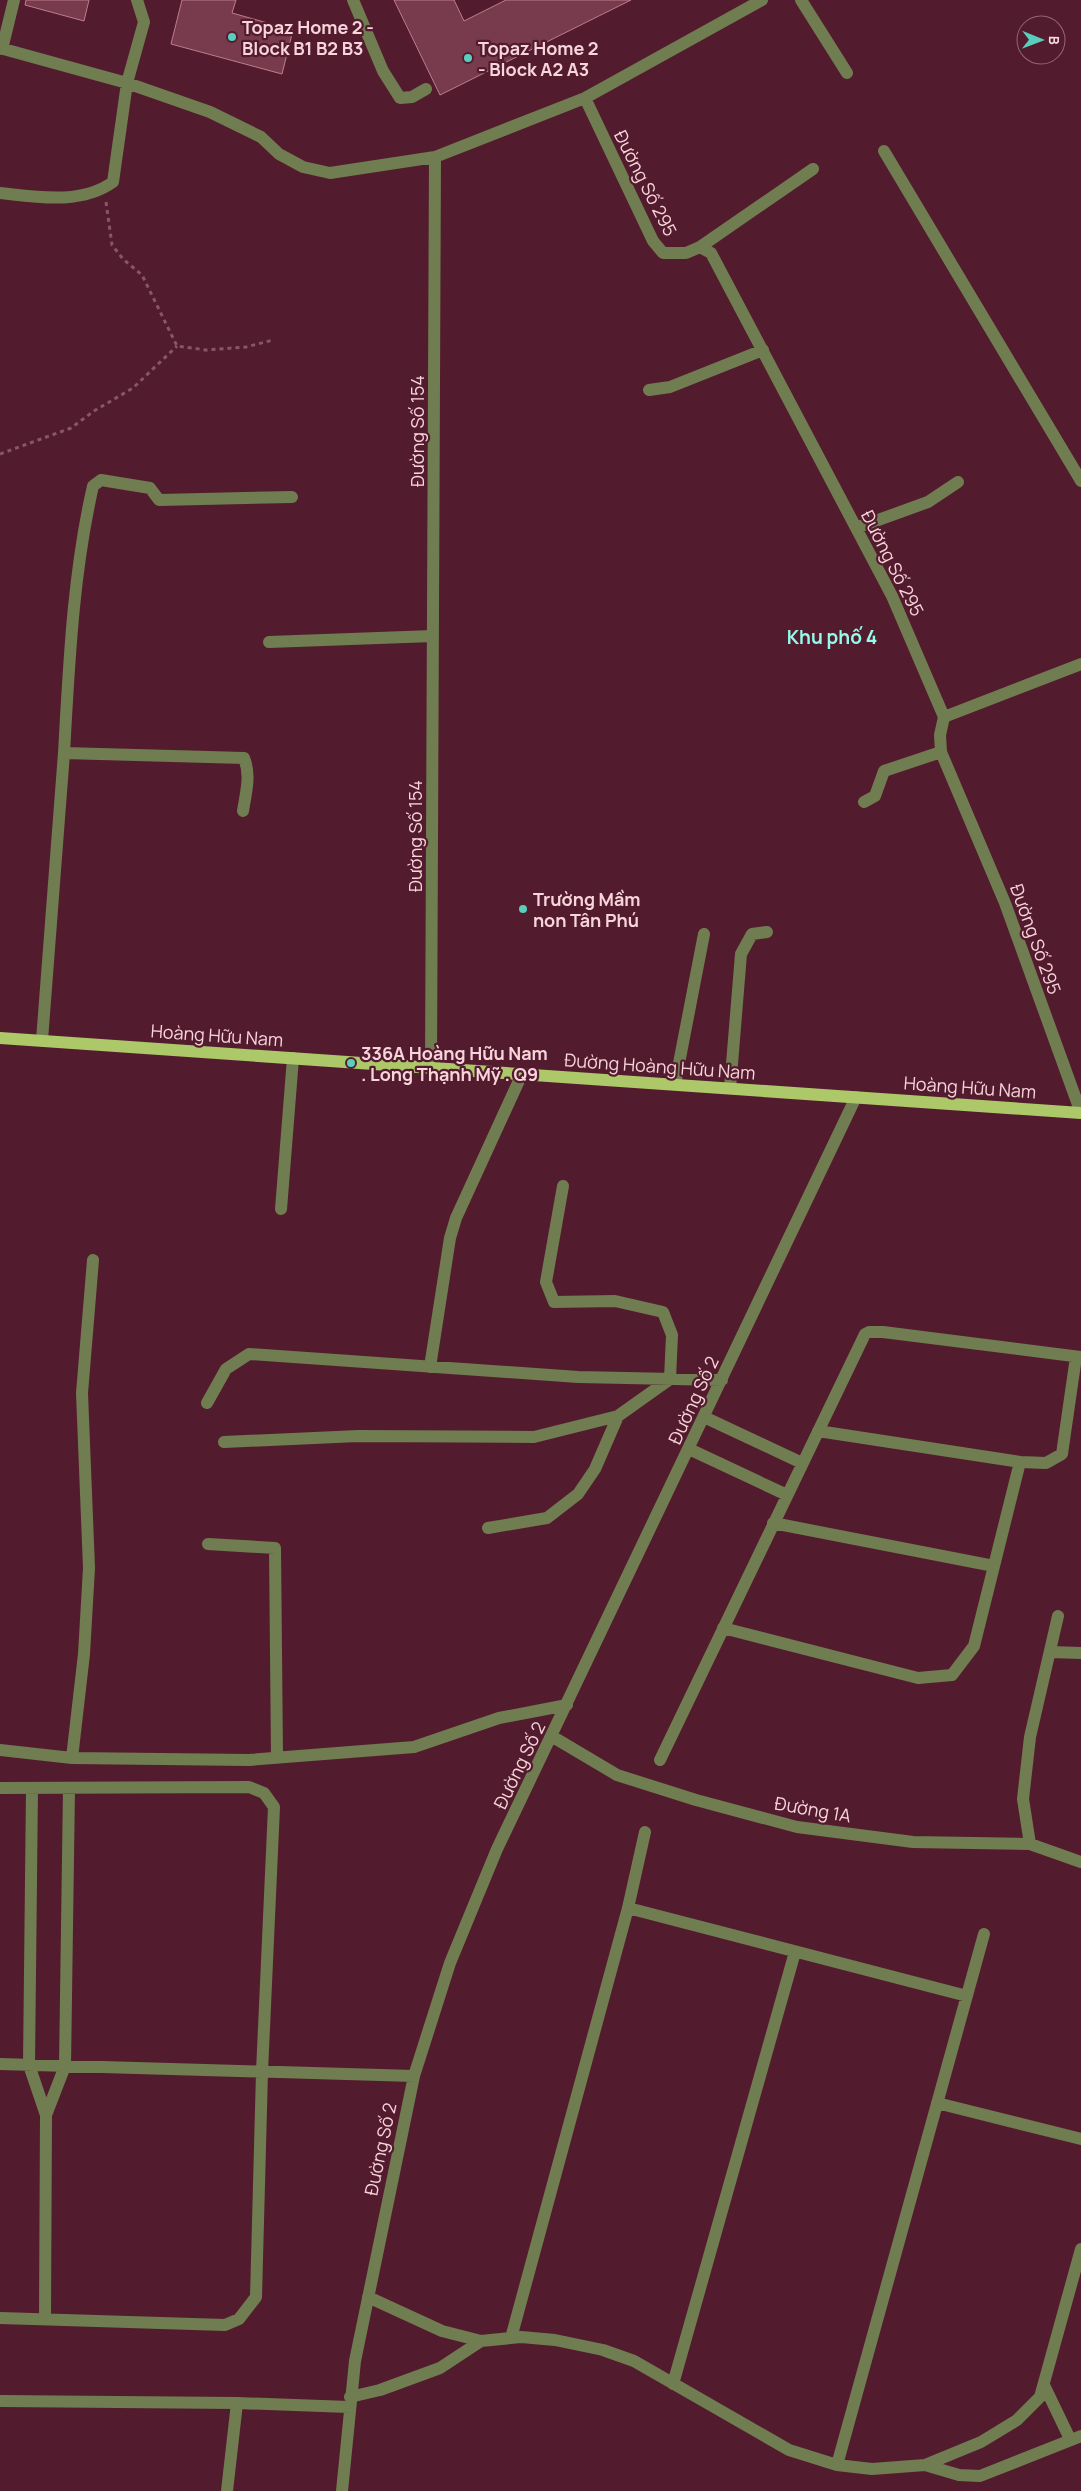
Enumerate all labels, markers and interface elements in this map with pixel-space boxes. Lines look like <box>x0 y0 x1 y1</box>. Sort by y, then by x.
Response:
place label: Topaz Home 2 - Block B1 B2 B3 <box>242 15 374 60</box>
north arrow <box>1016 15 1066 65</box>
marker: Topaz Home 2 - Block B1 B2 B3 <box>226 31 238 43</box>
place label: Topaz Home 2 - Block A2 A3 <box>478 36 599 81</box>
text: B <box>1045 36 1064 45</box>
marker: Topaz Home 2 - Block A2 A3 <box>462 52 474 64</box>
street label: Đường Số 295 <box>609 126 683 240</box>
street label: Đường Số 154 <box>405 375 429 487</box>
street label: Đường Số 295 <box>856 506 930 620</box>
district label: Khu phố 4 <box>787 624 877 650</box>
street label: Đường Số 154 <box>403 780 427 892</box>
street label: Đường Số 295 <box>1005 881 1067 997</box>
place label: Trường Mầm non Tân Phú <box>533 887 641 932</box>
marker: Trường Mầm non Tân Phú <box>517 903 529 915</box>
street label: Hoàng Hữu Nam <box>150 1018 284 1052</box>
place label: 336A Hoàng Hữu Nam . Long Thạnh Mỹ . Q9 <box>361 1041 548 1086</box>
street label: Đường Hoàng Hữu Nam <box>564 1047 756 1085</box>
marker: 336A Hoàng Hữu Nam . Long Thạnh Mỹ . Q9 <box>345 1057 357 1069</box>
street label: Hoàng Hữu Nam <box>903 1070 1037 1104</box>
street label: Đường Số 2 <box>662 1352 724 1448</box>
street label: Đường Số 2 <box>488 1717 550 1813</box>
street label: Đường 1A <box>773 1790 854 1828</box>
street label: Đường Số 2 <box>358 2100 402 2198</box>

